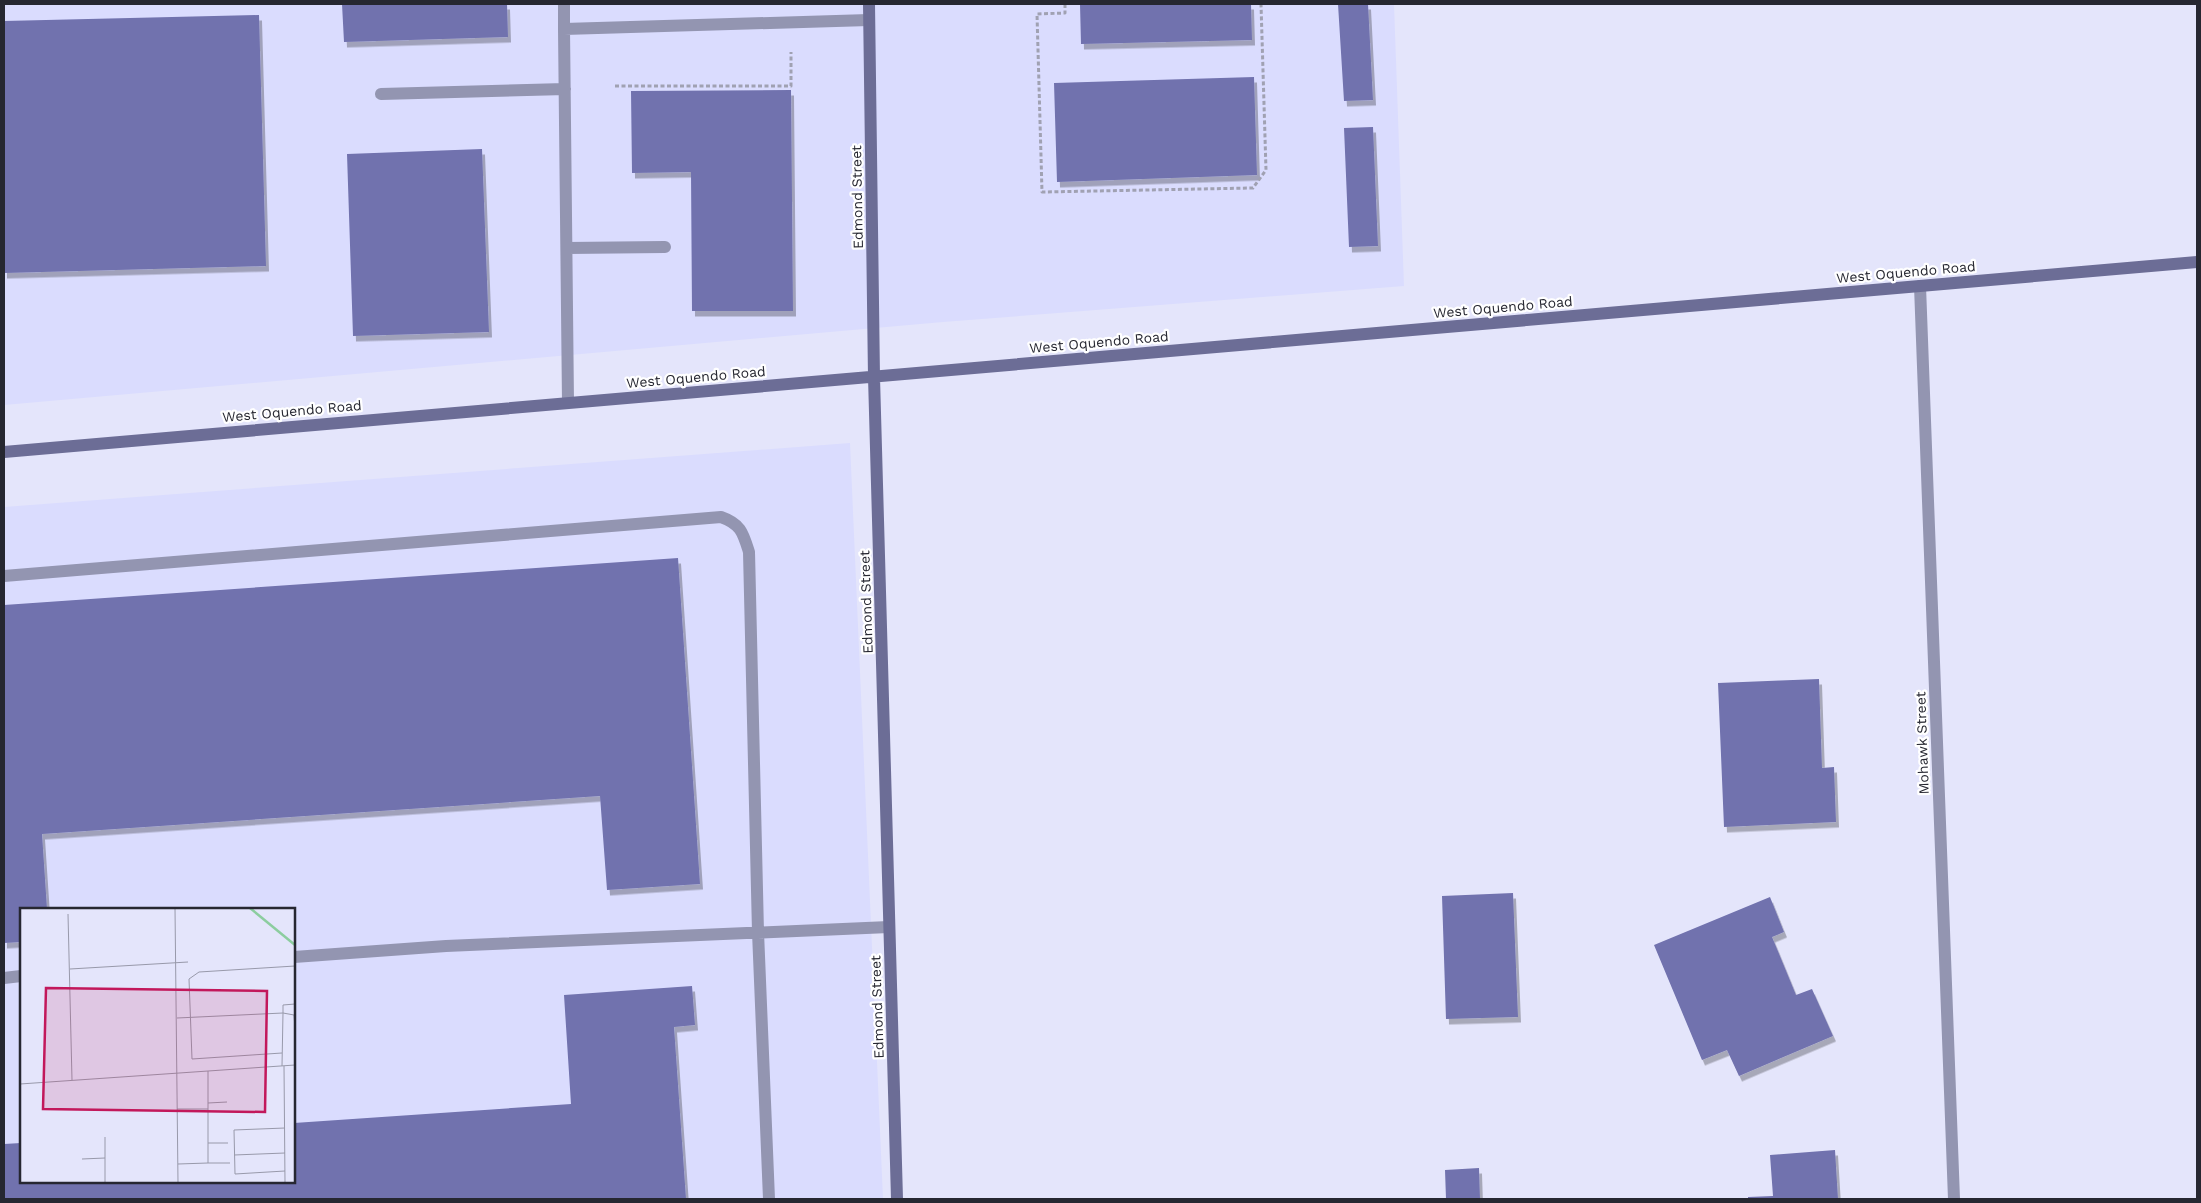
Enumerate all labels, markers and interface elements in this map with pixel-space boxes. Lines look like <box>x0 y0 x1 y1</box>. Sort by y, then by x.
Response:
street label: Edmond Street <box>848 145 866 249</box>
street label: West Oquendo Road <box>1836 258 1976 286</box>
street label: West Oquendo Road <box>1433 293 1573 321</box>
street label: West Oquendo Road <box>1029 328 1169 356</box>
street label: West Oquendo Road <box>626 363 766 391</box>
street label: West Oquendo Road <box>222 397 362 425</box>
street label: Edmond Street <box>856 550 876 654</box>
street label: Mohawk Street <box>1912 691 1932 795</box>
inset map <box>20 908 295 1183</box>
street label: Edmond Street <box>867 955 887 1059</box>

